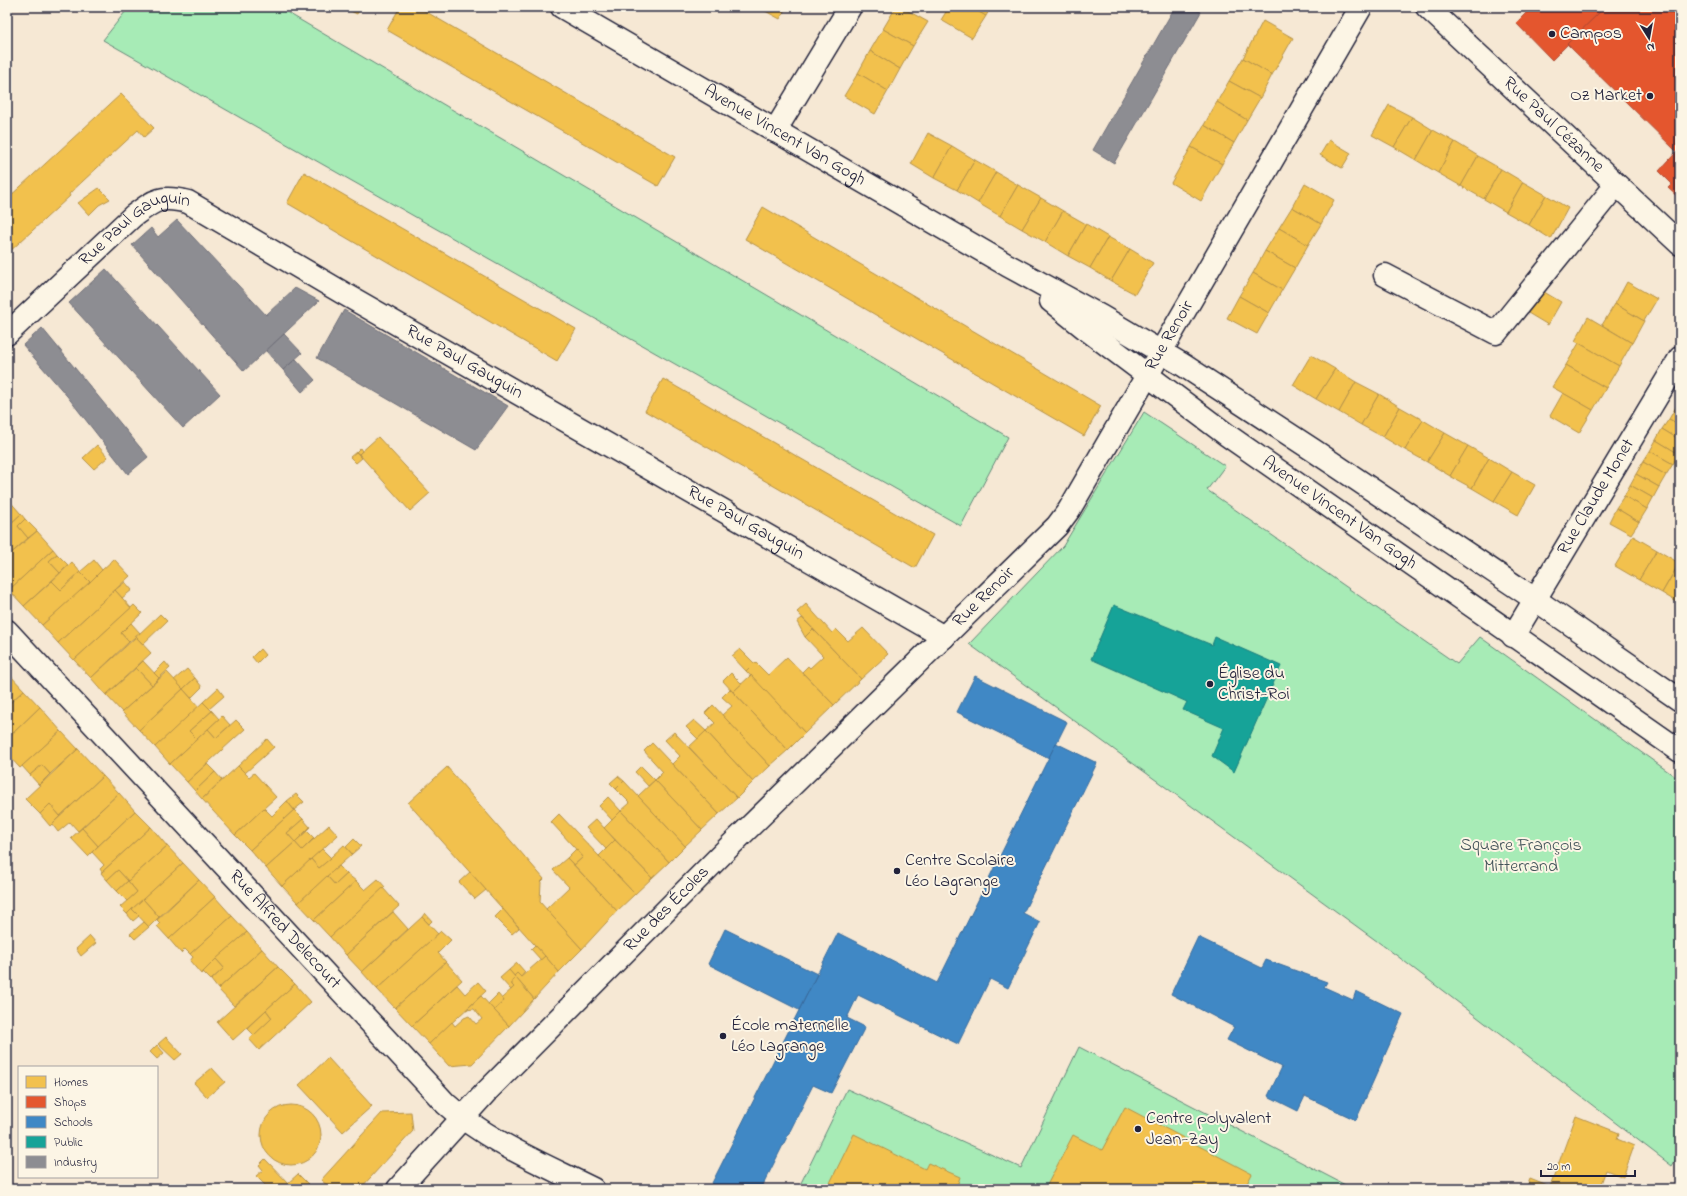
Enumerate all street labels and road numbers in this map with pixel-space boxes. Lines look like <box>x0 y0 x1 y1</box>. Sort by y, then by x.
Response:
street label: Rue Paul Cézanne <box>1497 71 1611 180</box>
street label: Avenue Vincent Van Gogh <box>698 79 870 193</box>
street label: Rue Paul Gauguin <box>74 186 193 273</box>
street label: Rue Renoir <box>1139 296 1201 376</box>
street label: Rue Paul Gauguin <box>401 318 528 406</box>
street label: Rue Claude Monet <box>1551 434 1641 560</box>
street label: Avenue Vincent Van Gogh <box>1256 450 1422 576</box>
street label: Rue Paul Gauguin <box>682 479 809 567</box>
street label: Rue Renoir <box>947 560 1021 634</box>
street label: Rue des Écoles <box>618 860 716 959</box>
street label: Rue Alfred Delecourt <box>222 865 347 996</box>

